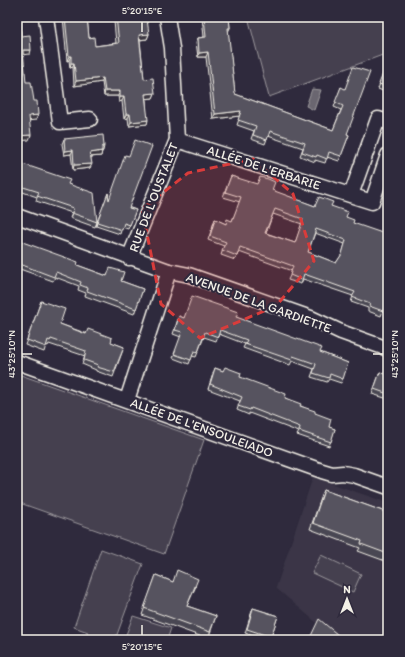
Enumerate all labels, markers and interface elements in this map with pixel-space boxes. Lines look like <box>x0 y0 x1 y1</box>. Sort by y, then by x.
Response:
text: 5°20'15"E <box>122 4 163 17</box>
street label: RUE DE L'OUSTALET <box>126 140 182 254</box>
street label: ALLÉE DE L'ERBARIE <box>205 142 323 193</box>
street label: AVENUE DE LA GARDIETTE <box>184 269 333 336</box>
text: 43°25'10"N <box>5 330 18 378</box>
text: 43°25'10"N <box>388 330 401 378</box>
street label: ALLÉE DE L'ENSOULEIADO <box>128 395 275 460</box>
north arrow <box>327 579 367 619</box>
text: N <box>343 583 351 596</box>
text: 5°20'15"E <box>122 640 163 653</box>

